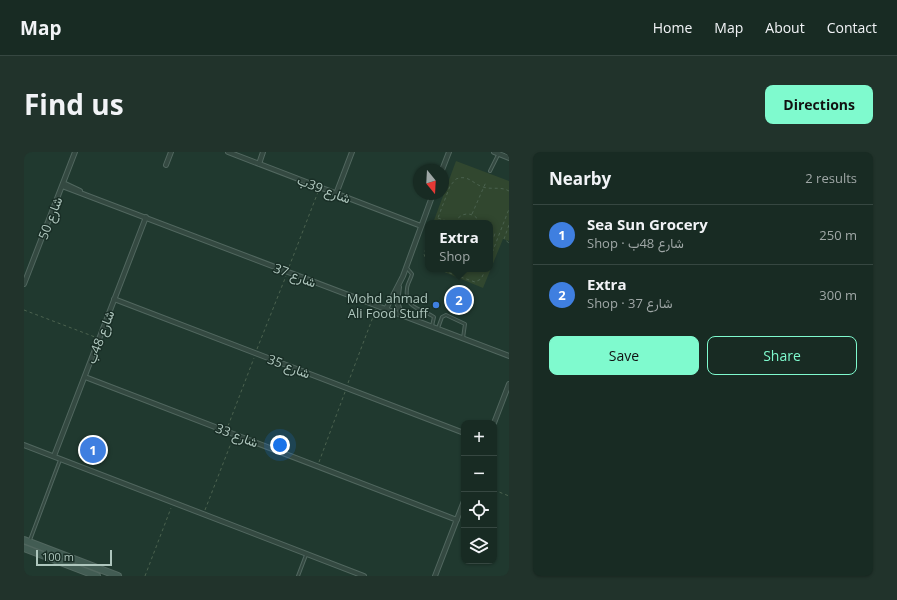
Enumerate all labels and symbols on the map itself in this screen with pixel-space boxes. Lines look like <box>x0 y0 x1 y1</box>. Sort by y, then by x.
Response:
north arrow <box>413 164 449 200</box>
street label: شارع 39ب <box>294 171 353 208</box>
street label: شارع 50 <box>34 194 67 242</box>
street label: شارع 37 <box>271 259 319 292</box>
pin: 2 <box>446 285 472 315</box>
place label: Mohd ahmad Ali Food Stuff <box>347 289 429 322</box>
marker: Mohd ahmad Ali Food Stuff <box>431 300 441 310</box>
street label: شارع 48ب <box>82 308 119 367</box>
street label: شارع 35 <box>265 350 313 383</box>
street label: شارع 33 <box>213 419 261 452</box>
pin: 1 <box>80 435 106 465</box>
your location <box>270 435 290 455</box>
scale bar <box>36 548 112 567</box>

